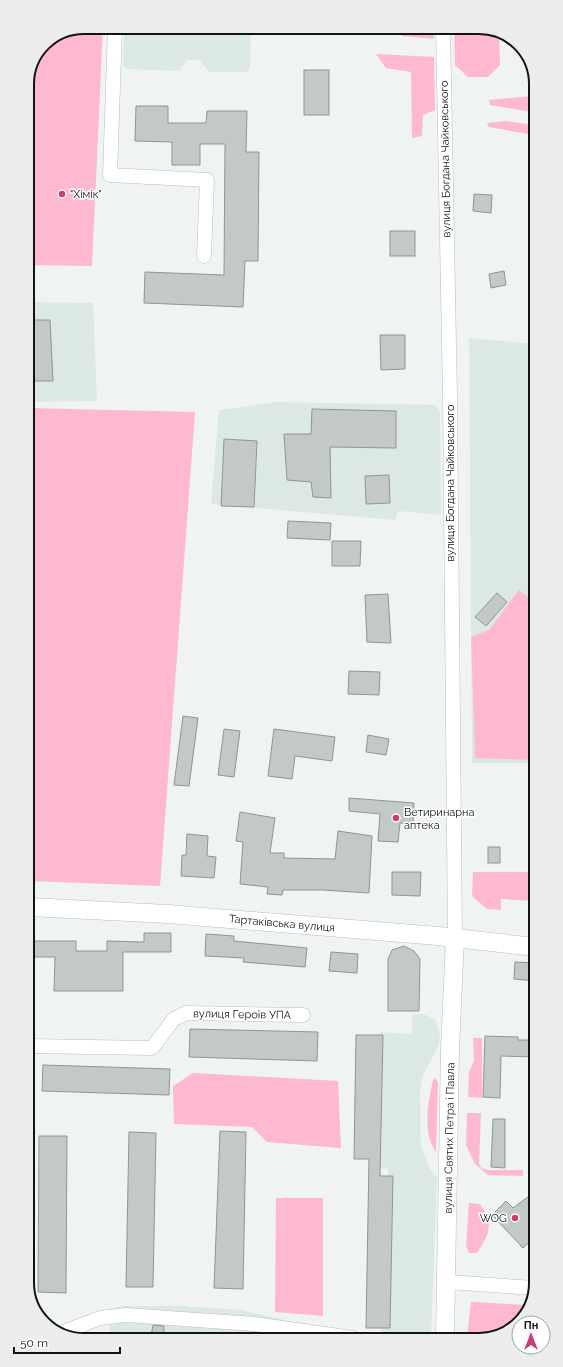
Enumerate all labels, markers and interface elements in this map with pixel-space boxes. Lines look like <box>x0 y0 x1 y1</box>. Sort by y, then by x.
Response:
street label: вулиця Богдана Чайковського <box>438 80 453 238</box>
place label: "Хімік" <box>70 188 102 201</box>
marker: "Хімік" <box>57 189 67 199</box>
street label: вулиця Богдана Чайковського <box>444 404 457 562</box>
place label: Ветиринарна аптека <box>404 806 475 832</box>
marker: Ветиринарна аптека <box>391 813 401 823</box>
street label: Тартаківська вулиця <box>229 912 335 935</box>
street label: вулиця Героїв УПА <box>193 1007 292 1022</box>
street label: вулиця Святих Петра і Павла <box>442 1062 457 1214</box>
place label: WOG <box>480 1212 507 1225</box>
marker: WOG <box>510 1213 520 1223</box>
north arrow <box>511 1315 551 1355</box>
text: Пн <box>524 1319 538 1332</box>
scale bar <box>14 1329 120 1355</box>
text: 50 m <box>20 1336 48 1350</box>

